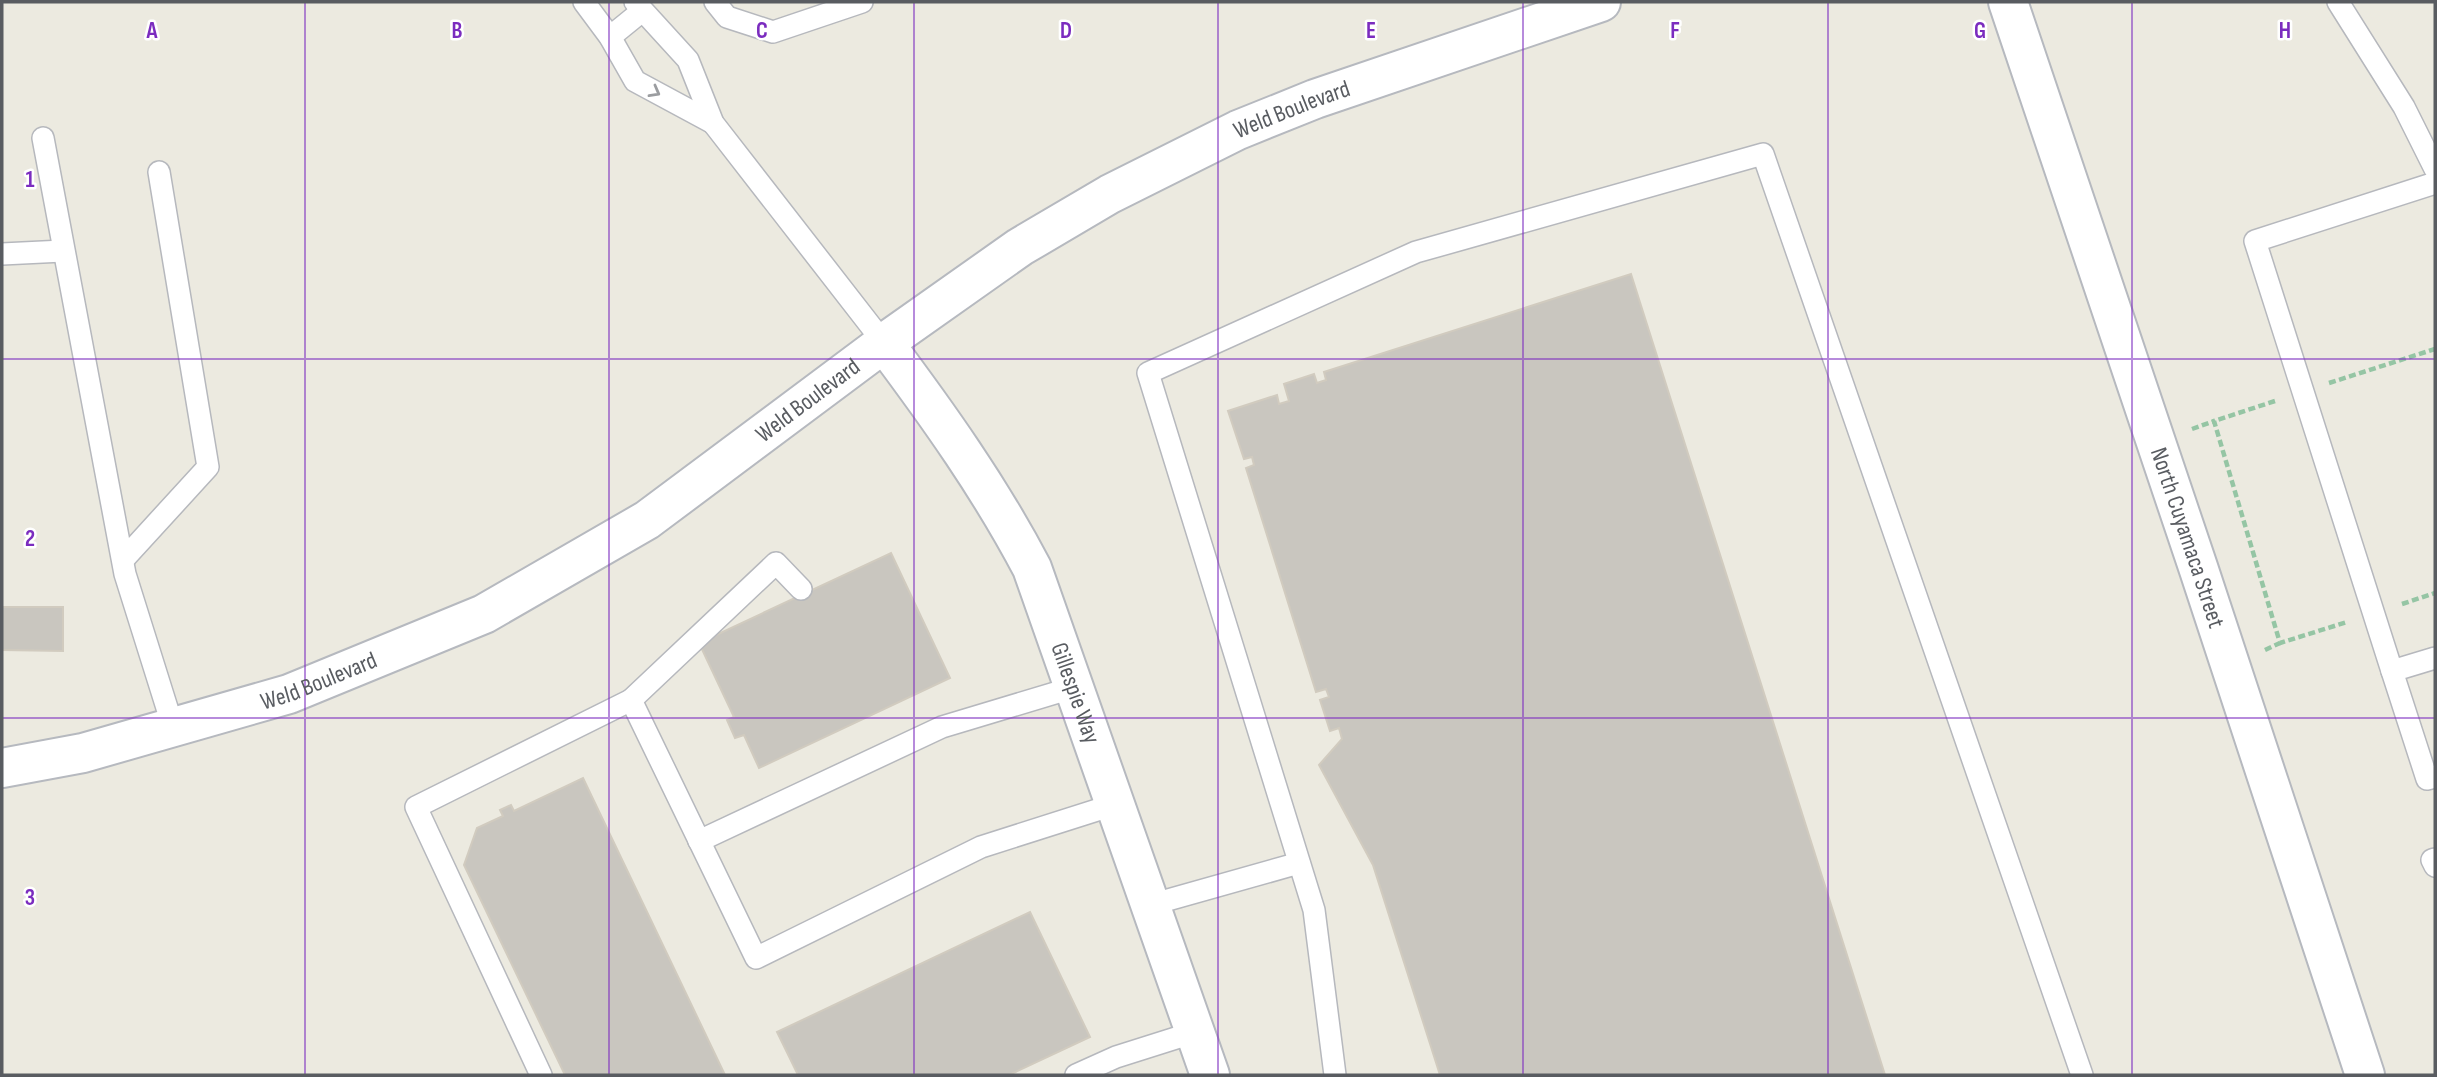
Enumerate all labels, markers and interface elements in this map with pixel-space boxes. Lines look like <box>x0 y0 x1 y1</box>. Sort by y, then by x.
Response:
text: A <box>146 17 159 45</box>
text: B <box>452 17 463 45</box>
text: C <box>756 17 768 45</box>
text: D <box>1060 17 1072 45</box>
text: E <box>1366 17 1376 45</box>
text: F <box>1670 17 1680 45</box>
text: G <box>1974 17 1986 45</box>
text: H <box>2279 17 2291 45</box>
street label: Weld Boulevard <box>1229 74 1354 145</box>
one-way arrow <box>648 84 660 97</box>
text: 1 <box>25 166 35 194</box>
street label: Weld Boulevard <box>750 352 865 448</box>
street label: North Cuyamaca Street <box>2144 444 2231 631</box>
text: 2 <box>25 525 35 553</box>
street label: Gillespie Way <box>1045 639 1107 747</box>
street label: Weld Boulevard <box>257 645 381 716</box>
text: 3 <box>25 884 35 912</box>

